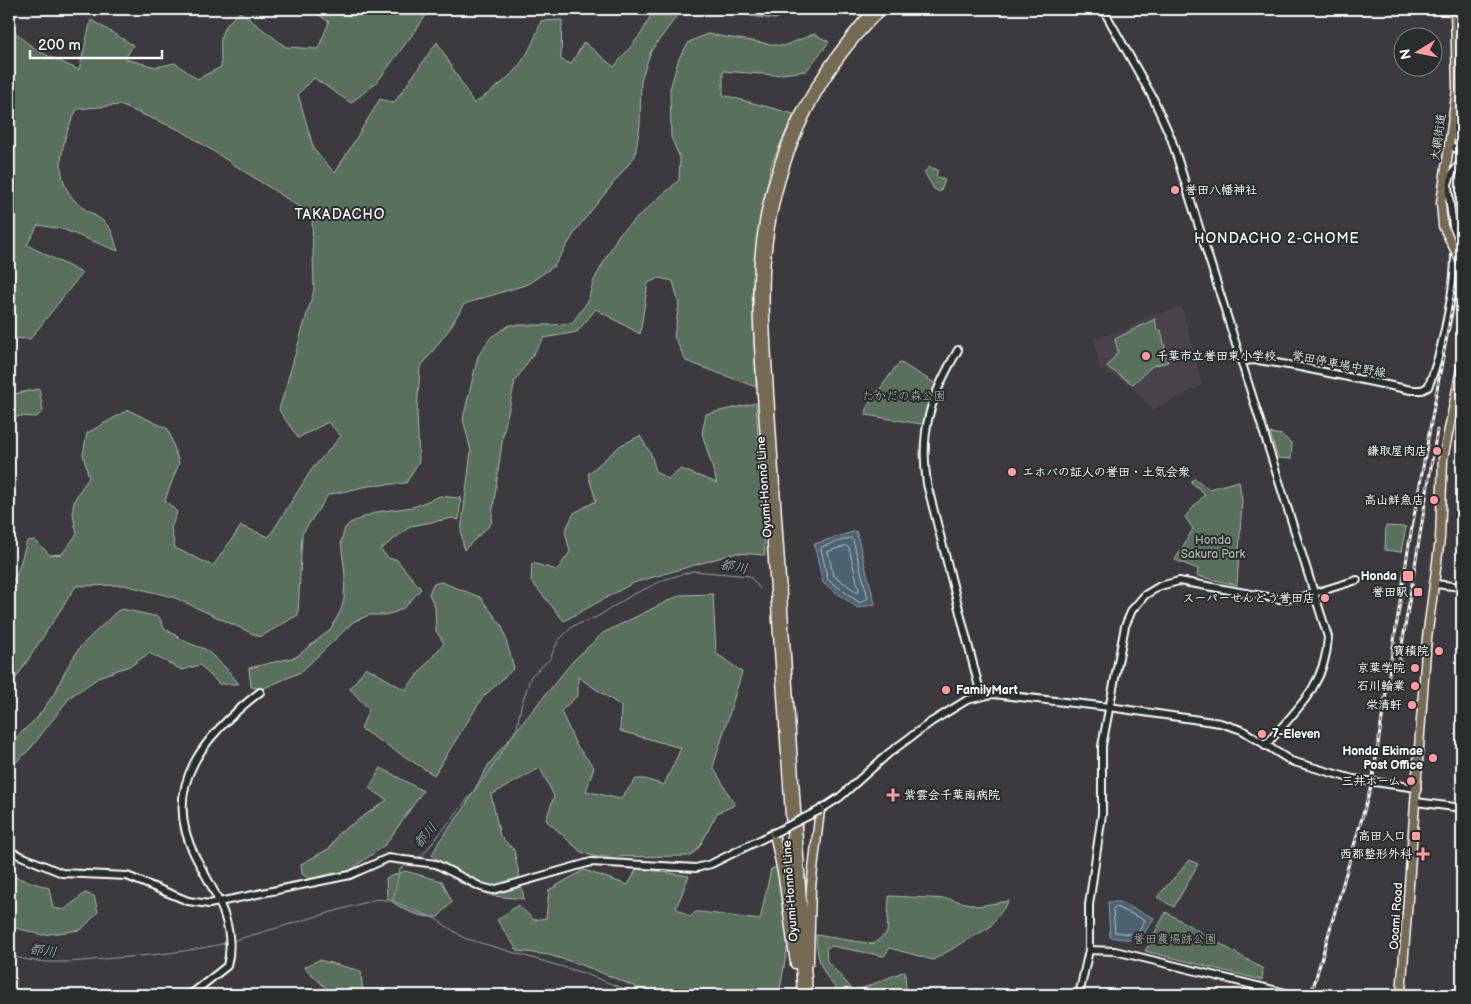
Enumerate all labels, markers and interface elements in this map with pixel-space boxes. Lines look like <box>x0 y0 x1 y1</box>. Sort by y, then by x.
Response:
scale bar <box>30 28 162 60</box>
north arrow <box>1394 28 1444 78</box>
text: 200 m <box>38 36 81 55</box>
text: N <box>1396 48 1415 61</box>
street label: 大網街道 <box>1428 112 1449 162</box>
place label: 誉田八幡神社 <box>1185 183 1257 198</box>
marker: 誉田八幡神社 <box>1169 184 1181 196</box>
district label: TAKADACHO <box>295 206 385 223</box>
district label: HONDACHO 2-CHOME <box>1194 230 1360 247</box>
street label: 誉田停車場中野線 <box>1290 348 1387 381</box>
place label: 千葉市立誉田東小学校 <box>1156 349 1276 364</box>
marker: 千葉市立誉田東小学校 <box>1140 350 1152 362</box>
park label: たかだの森公園 <box>862 389 946 404</box>
street label: Oyumi-Honnō Line <box>753 436 776 538</box>
place label: 鎌取屋肉店 <box>1367 444 1427 459</box>
marker: 鎌取屋肉店 <box>1431 445 1443 457</box>
place label: エホバの証人の誉田・土気会衆 <box>1022 465 1190 480</box>
marker: エホバの証人の誉田・土気会衆 <box>1006 466 1018 478</box>
place label: 高山鮮魚店 <box>1364 493 1424 508</box>
marker: 高山鮮魚店 <box>1428 494 1440 506</box>
park label: Honda Sakura Park <box>1181 533 1245 562</box>
water label: 都川 <box>719 556 749 577</box>
place label: Honda <box>1361 569 1397 584</box>
marker: Honda <box>1401 569 1415 583</box>
place label: 誉田駅 <box>1372 585 1408 600</box>
marker: 誉田駅 <box>1412 586 1424 598</box>
place label: スーパーせんどう誉田店 <box>1183 591 1315 606</box>
marker: スーパーせんどう誉田店 <box>1319 592 1331 604</box>
place label: 寶積院 <box>1393 644 1429 659</box>
marker: 寶積院 <box>1433 645 1445 657</box>
place label: 京葉学院 <box>1357 661 1405 676</box>
marker: 京葉学院 <box>1409 662 1421 674</box>
place label: 石川輪業 <box>1357 679 1405 694</box>
marker: 石川輪業 <box>1409 680 1421 692</box>
place label: FamilyMart <box>956 683 1018 698</box>
marker: FamilyMart <box>940 684 952 696</box>
place label: 栄清軒 <box>1366 698 1402 713</box>
marker: 栄清軒 <box>1406 699 1418 711</box>
place label: 7-Eleven <box>1272 727 1321 742</box>
marker: 7-Eleven <box>1256 728 1268 740</box>
place label: Honda Ekimae Post Office <box>1342 744 1423 773</box>
marker: Honda Ekimae Post Office <box>1427 752 1439 764</box>
place label: 三井ホーム <box>1341 774 1401 789</box>
marker: 三井ホーム <box>1405 775 1417 787</box>
marker: 紫雲会千葉南病院 <box>886 788 900 802</box>
place label: 紫雲会千葉南病院 <box>904 788 1000 803</box>
water label: 都川 <box>410 819 441 852</box>
place label: 高田入口 <box>1358 829 1406 844</box>
marker: 高田入口 <box>1410 830 1422 842</box>
street label: Oyumi-Honnō Line <box>779 840 802 942</box>
place label: 西郡整形外科 <box>1340 847 1412 862</box>
marker: 西郡整形外科 <box>1416 847 1430 861</box>
street label: Ooami Road <box>1387 882 1406 950</box>
park label: 誉田農場跡公園 <box>1133 932 1217 947</box>
water label: 都川 <box>28 940 58 961</box>

